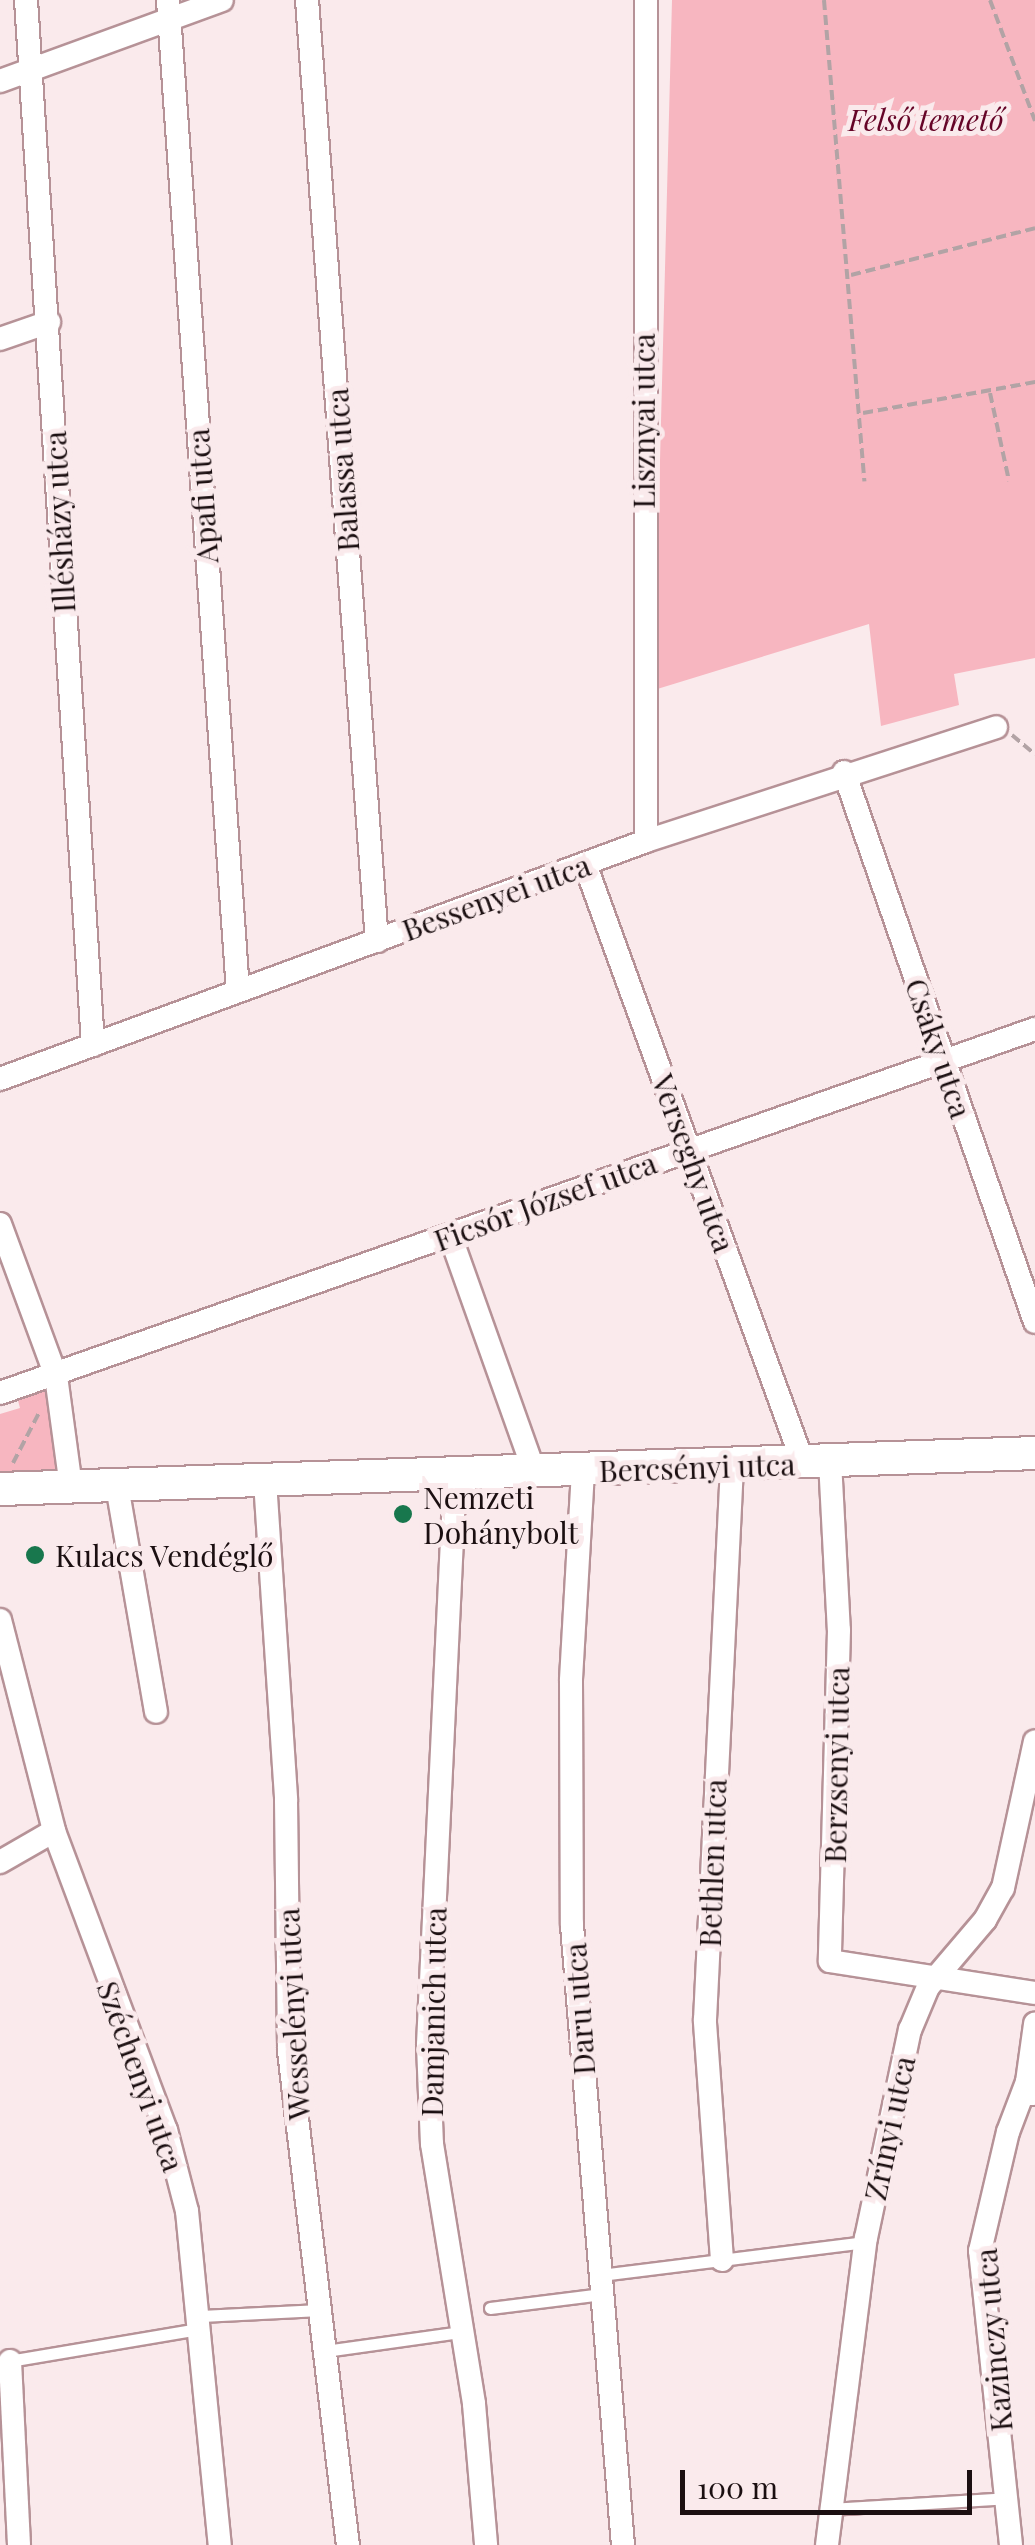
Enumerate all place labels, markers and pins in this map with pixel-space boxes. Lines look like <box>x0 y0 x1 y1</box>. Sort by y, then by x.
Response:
place label: Nemzeti Dohánybolt <box>423 1479 578 1550</box>
marker: Nemzeti Dohánybolt <box>392 1503 414 1525</box>
place label: Kulacs Vendéglő <box>55 1537 274 1573</box>
marker: Kulacs Vendéglő <box>24 1544 46 1566</box>

